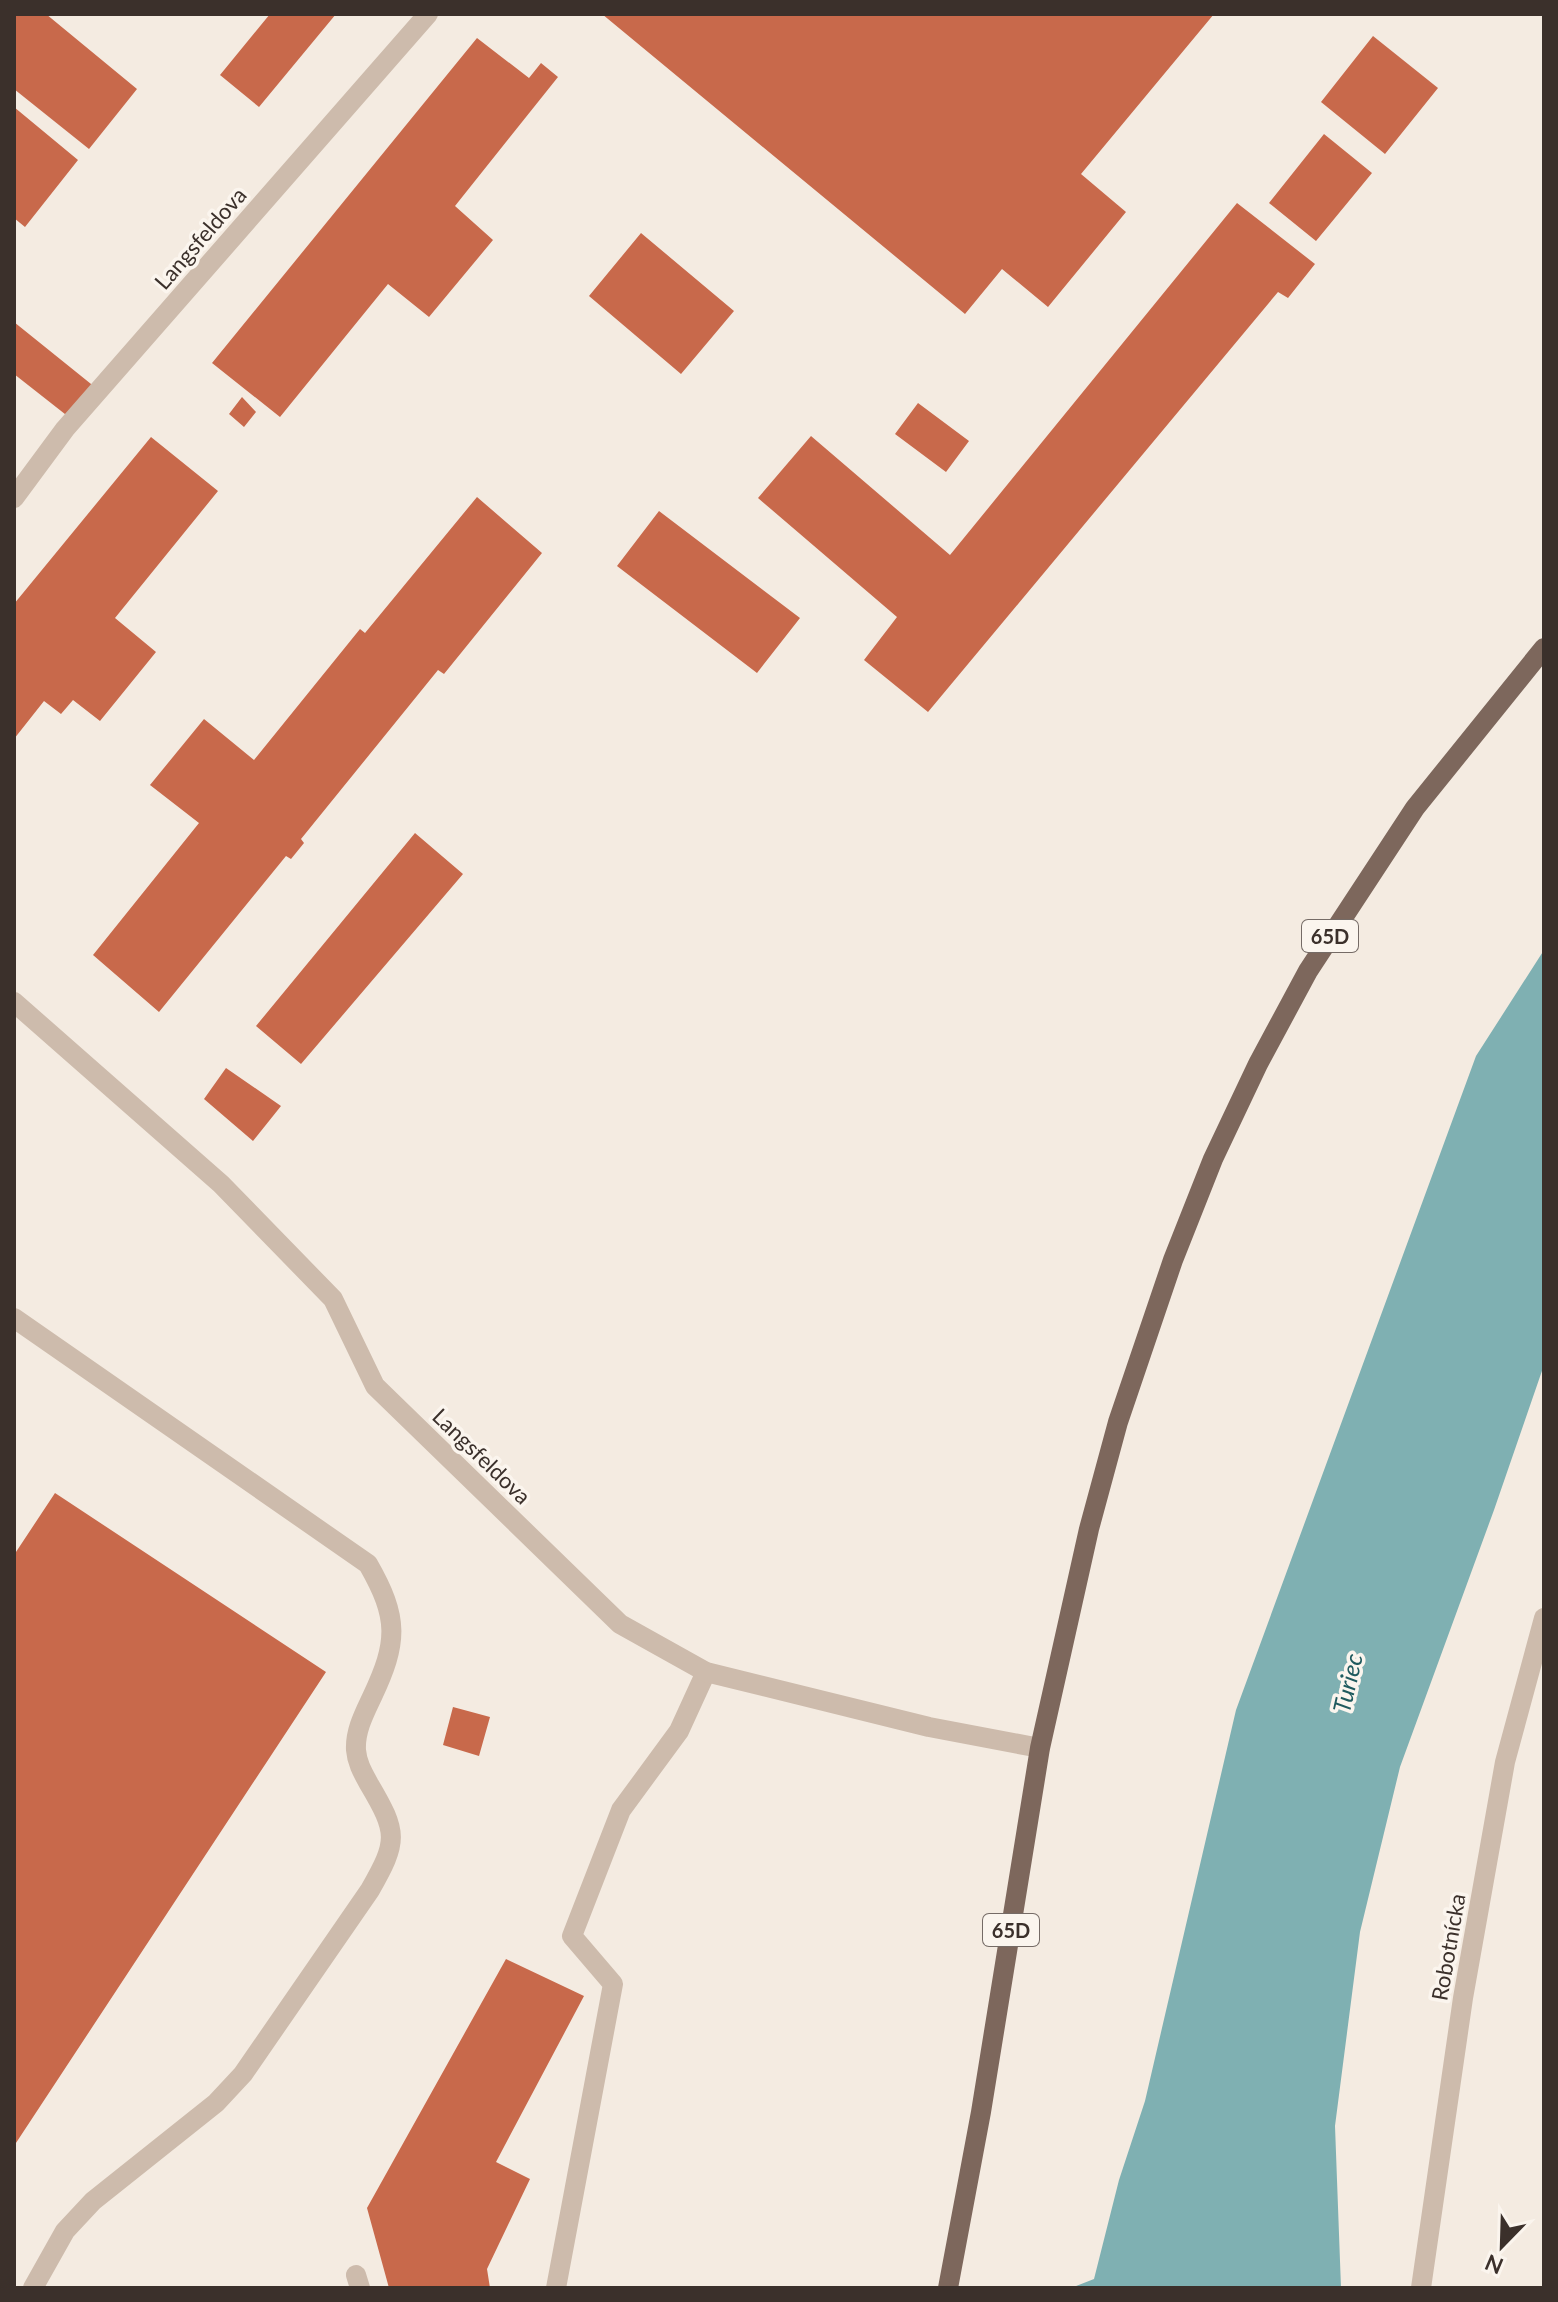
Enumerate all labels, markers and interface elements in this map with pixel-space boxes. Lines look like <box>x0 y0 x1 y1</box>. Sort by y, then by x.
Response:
street label: Langsfeldova <box>148 182 252 294</box>
road number: 65D <box>1302 920 1358 952</box>
street label: Langsfeldova <box>427 1402 537 1510</box>
water label: Turiec <box>1326 1651 1368 1715</box>
street label: Robotnícka <box>1425 1891 1471 2003</box>
road number: 65D <box>983 1914 1039 1946</box>
north arrow <box>1462 2206 1542 2286</box>
text: N <box>1481 2249 1507 2281</box>

